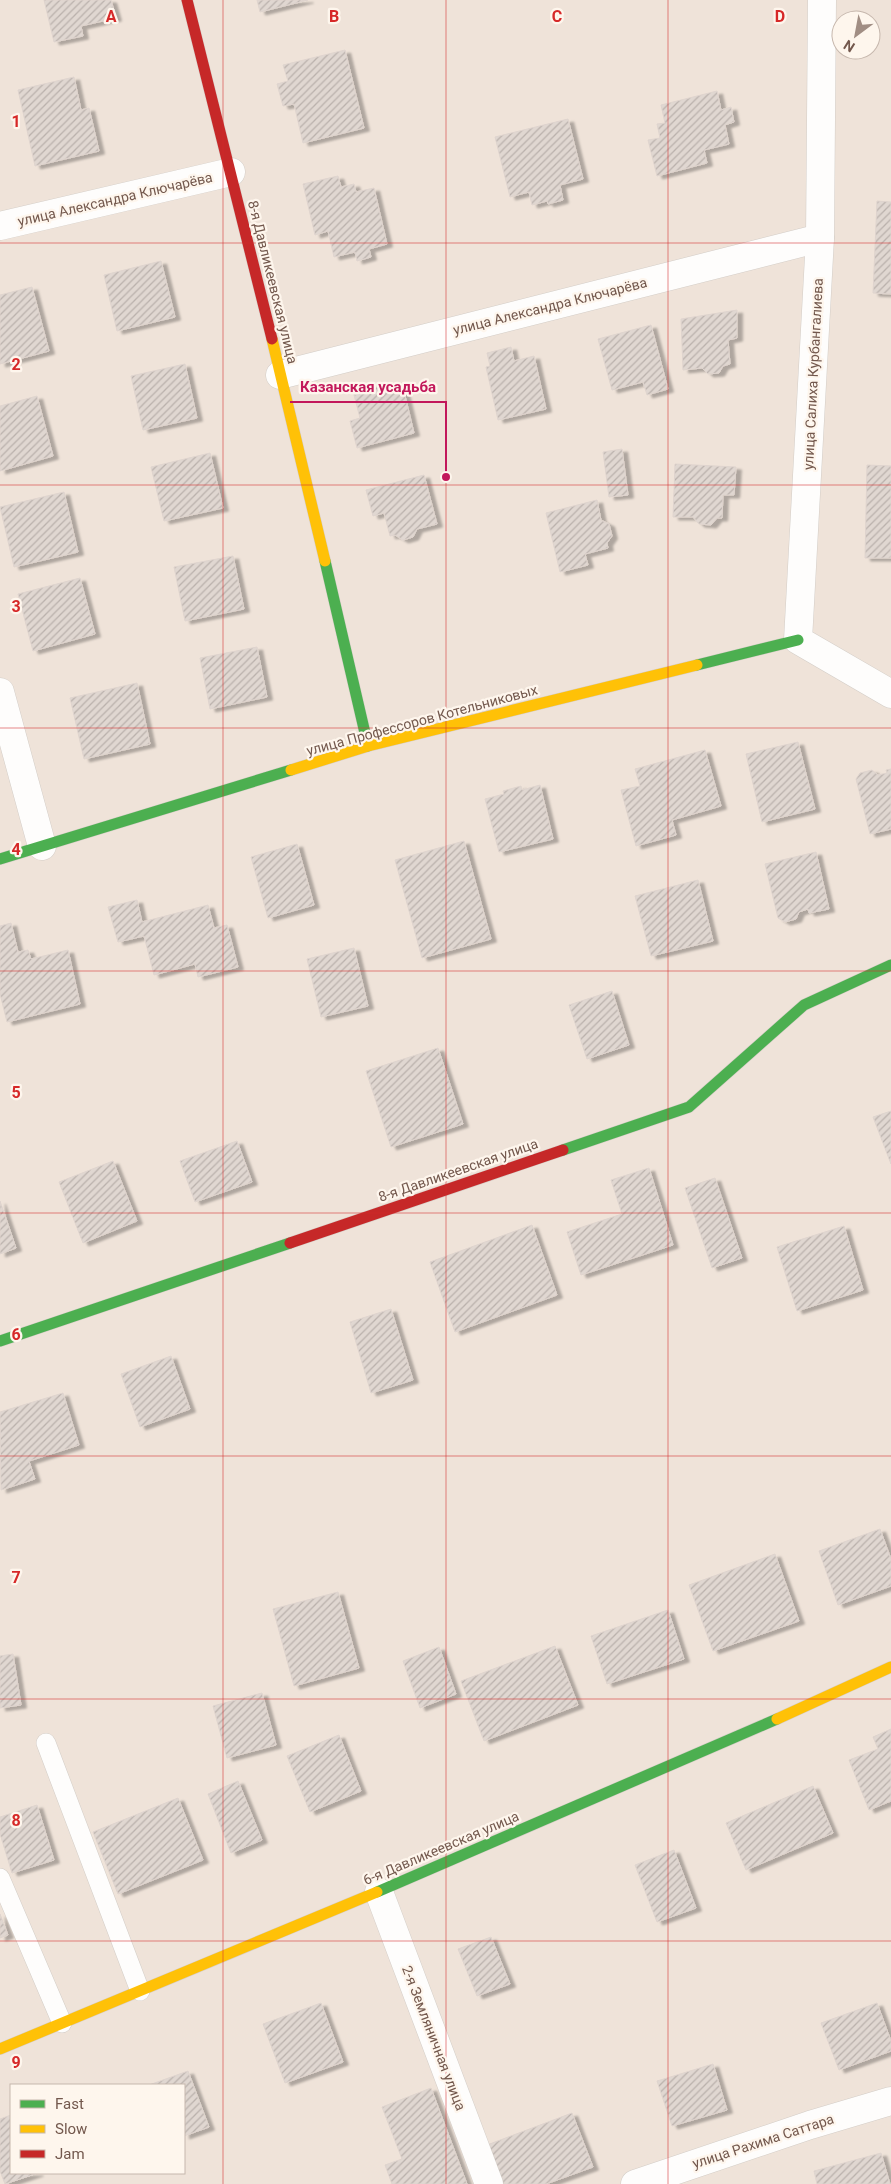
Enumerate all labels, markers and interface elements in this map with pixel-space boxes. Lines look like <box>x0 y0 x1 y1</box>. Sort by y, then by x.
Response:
text: A <box>106 7 117 26</box>
text: B <box>329 7 339 26</box>
text: C <box>552 7 562 26</box>
text: D <box>775 7 785 26</box>
north arrow <box>831 10 881 60</box>
text: N <box>841 37 858 55</box>
text: 1 <box>11 112 21 131</box>
street label: улица Александра Ключарёва <box>16 169 214 229</box>
street label: 8-я Давликеевская улица <box>245 199 301 365</box>
street label: улица Александра Ключарёва <box>451 274 649 338</box>
street label: улица Салиха Курбангалиева <box>800 278 826 470</box>
text: 2 <box>11 355 21 374</box>
callout: Казанская усадьба <box>290 372 446 402</box>
text: Казанская усадьба <box>300 378 436 396</box>
text: 3 <box>11 597 21 616</box>
street label: улица Профессоров Котельниковых <box>305 681 539 759</box>
text: 4 <box>11 840 21 859</box>
text: 5 <box>11 1083 21 1102</box>
street label: 8-я Давликеевская улица <box>376 1135 540 1205</box>
text: 6 <box>11 1325 21 1344</box>
text: 7 <box>11 1568 21 1587</box>
street label: 6-я Давликеевская улица <box>361 1808 521 1888</box>
text: 8 <box>11 1811 21 1830</box>
street label: 2-я Земляничная улица <box>399 1963 469 2113</box>
text: 9 <box>11 2053 21 2072</box>
legend <box>10 2084 185 2174</box>
text: Fast <box>55 2095 84 2113</box>
street label: улица Рахима Саттара <box>690 2111 836 2171</box>
text: Slow <box>55 2120 87 2138</box>
text: Jam <box>55 2145 85 2163</box>

